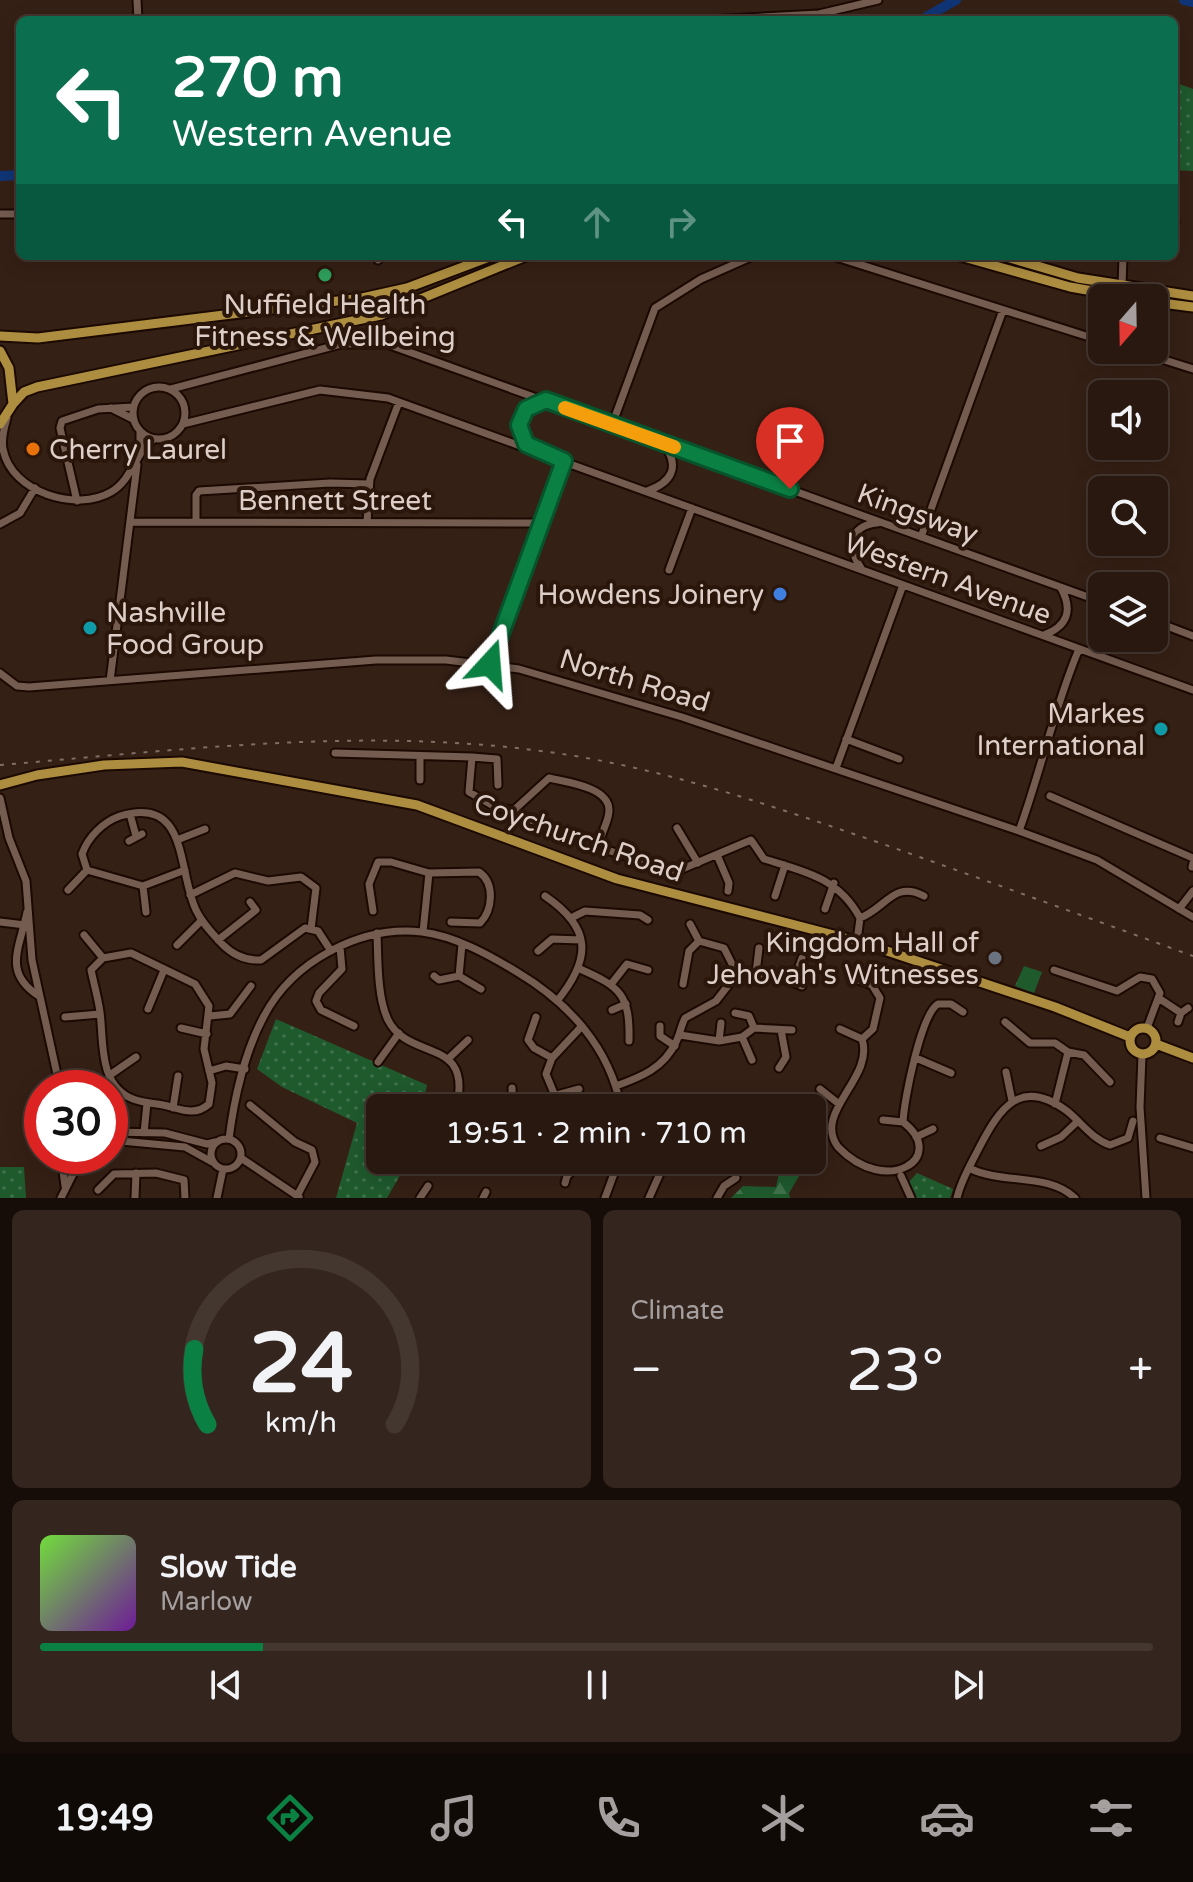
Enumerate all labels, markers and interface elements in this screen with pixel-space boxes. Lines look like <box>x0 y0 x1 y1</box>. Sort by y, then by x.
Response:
text: 270 m <box>172 45 343 112</box>
icon: left <box>40 48 144 152</box>
text: Western Avenue <box>172 113 452 156</box>
icon: left <box>491 200 535 244</box>
icon: ahead <box>575 200 619 244</box>
icon: right <box>659 200 703 244</box>
marker: Nuffield Health Fitness & Wellbeing <box>316 266 334 284</box>
north arrow <box>1088 284 1168 364</box>
map controls <box>1088 284 1168 652</box>
place label: Nuffield Health Fitness & Wellbeing <box>194 288 456 354</box>
button: sound <box>1088 380 1168 460</box>
pin <box>756 407 824 489</box>
icon: arrive <box>768 419 812 463</box>
place label: Cherry Laurel <box>49 433 227 467</box>
marker: Cherry Laurel <box>24 440 42 458</box>
street label: Kingsway <box>852 476 983 552</box>
button: search <box>1088 476 1168 556</box>
street label: Bennett Street <box>238 484 432 518</box>
street label: Western Avenue <box>839 526 1056 632</box>
button: layers <box>1088 572 1168 652</box>
place label: Howdens Joinery <box>537 578 764 612</box>
marker: Howdens Joinery <box>771 585 789 603</box>
place label: Nashville Food Group <box>106 596 264 662</box>
marker: Nashville Food Group <box>81 619 99 637</box>
position arrow <box>448 622 532 706</box>
street label: North Road <box>556 642 714 720</box>
place label: Markes International <box>977 697 1145 763</box>
marker: Markes International <box>1152 720 1170 738</box>
street label: Coychurch Road <box>469 786 688 890</box>
place label: Kingdom Hall of Jehovah's Witnesses <box>707 926 979 992</box>
marker: Kingdom Hall of Jehovah's Witnesses <box>986 949 1004 967</box>
speed limit sign: 30 <box>24 1070 128 1174</box>
text: 19:51 · 2 min · 710 m <box>445 1115 747 1152</box>
text: Climate <box>631 1295 724 1326</box>
text: 24 <box>249 1315 353 1415</box>
text: 23° <box>846 1335 944 1407</box>
text: − <box>631 1344 662 1397</box>
text: + <box>1128 1344 1153 1397</box>
text: km/h <box>265 1406 337 1440</box>
text: Slow Tide <box>160 1549 297 1586</box>
text: Marlow <box>160 1586 252 1617</box>
icon: previous <box>204 1663 248 1707</box>
icon: pause <box>575 1663 619 1707</box>
icon: next <box>946 1663 990 1707</box>
icon: directions <box>262 1790 318 1846</box>
icon: music <box>426 1790 482 1846</box>
icon: phone <box>590 1790 646 1846</box>
icon: climate <box>755 1790 811 1846</box>
icon: car <box>919 1790 975 1846</box>
icon: filters <box>1083 1790 1139 1846</box>
text: 19:49 <box>54 1797 154 1840</box>

